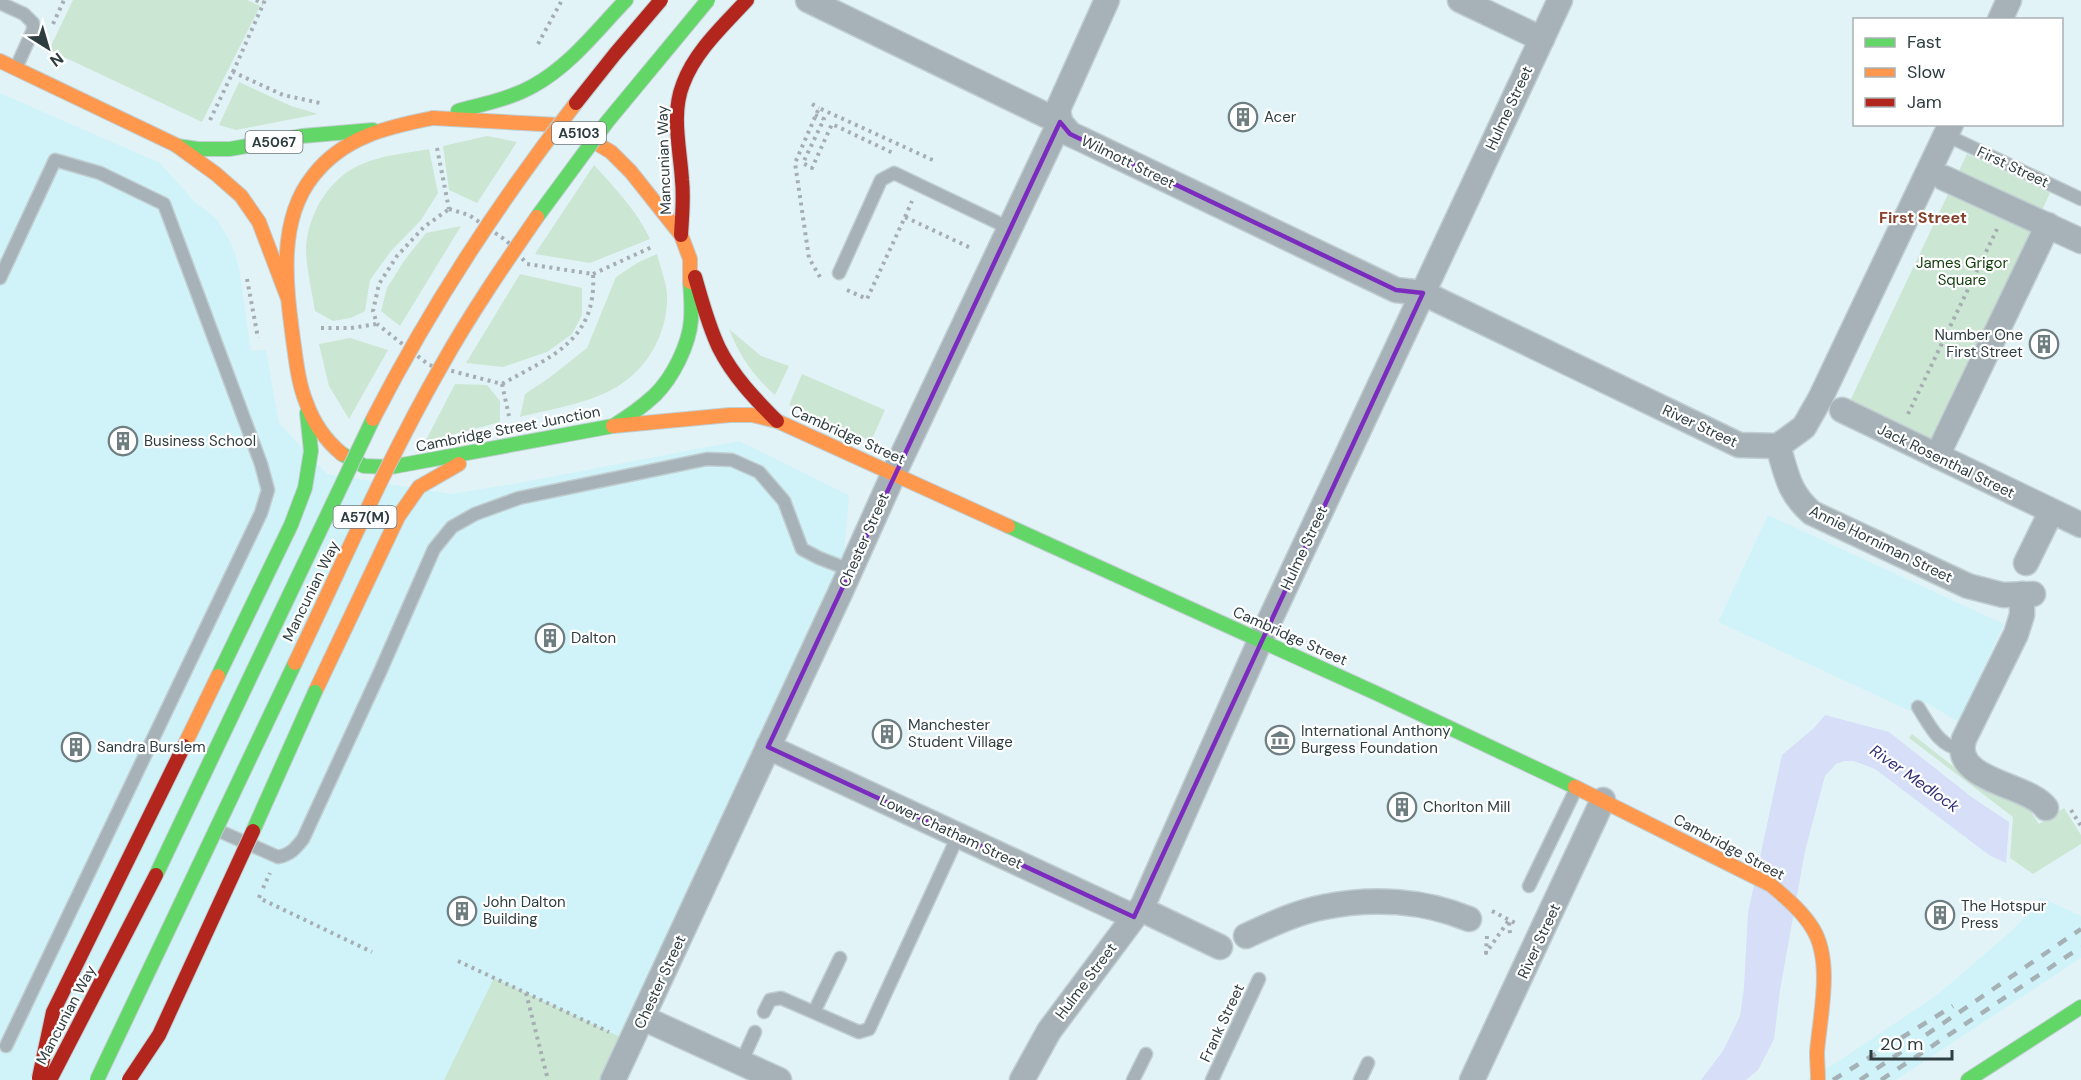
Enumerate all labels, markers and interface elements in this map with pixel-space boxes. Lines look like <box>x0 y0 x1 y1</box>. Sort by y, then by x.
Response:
north arrow <box>18 18 78 78</box>
legend <box>1853 18 2063 126</box>
text: Fast <box>1907 30 1942 54</box>
text: N <box>46 48 68 71</box>
text: Slow <box>1907 60 1946 84</box>
street label: Hulme Street <box>1481 63 1537 153</box>
text: Jam <box>1907 90 1942 114</box>
building icon: Acer <box>1227 101 1259 133</box>
street label: Mancunian Way <box>652 104 676 215</box>
place label: Acer <box>1264 107 1297 127</box>
road number: A5103 <box>552 122 606 144</box>
road number: A5067 <box>246 131 302 153</box>
street label: Wilmott Street <box>1078 131 1178 193</box>
street label: First Street <box>1974 142 2052 192</box>
district label: First Street <box>1879 207 1967 228</box>
park label: James Grigor Square <box>1916 253 2009 290</box>
place label: Number One First Street <box>1934 325 2023 362</box>
building icon: Number One First Street <box>2028 328 2060 360</box>
street label: River Street <box>1659 400 1741 452</box>
street label: Cambridge Street Junction <box>414 401 602 457</box>
street label: Cambridge Street <box>788 401 908 469</box>
street label: Jack Rosenthal Street <box>1874 419 2018 503</box>
building icon: Business School <box>107 425 139 457</box>
place label: Business School <box>144 431 256 451</box>
street label: Chester Street <box>834 490 894 590</box>
street label: Annie Horniman Street <box>1806 501 1956 587</box>
street label: Hulme Street <box>1276 503 1332 593</box>
road number: A57(M) <box>334 506 397 528</box>
street label: Mancunian Way <box>278 537 344 645</box>
street label: Cambridge Street <box>1230 602 1350 670</box>
building icon: Dalton <box>534 622 566 654</box>
place label: Dalton <box>571 628 616 648</box>
place label: Manchester Student Village <box>908 715 1013 752</box>
building icon: Manchester Student Village <box>871 718 903 750</box>
place label: International Anthony Burgess Foundation <box>1301 721 1451 758</box>
museum icon: International Anthony Burgess Foundation <box>1264 724 1296 756</box>
building icon: Sandra Burslem <box>60 731 92 763</box>
place label: Sandra Burslem <box>97 737 206 757</box>
water label: River Medlock <box>1866 740 1964 817</box>
street label: Lower Chatham Street <box>876 790 1026 874</box>
building icon: Chorlton Mill <box>1386 791 1418 823</box>
place label: Chorlton Mill <box>1423 797 1510 817</box>
street label: Cambridge Street <box>1670 809 1788 885</box>
place label: John Dalton Building <box>483 892 566 929</box>
building icon: John Dalton Building <box>446 895 478 927</box>
place label: The Hotspur Press <box>1961 896 2047 933</box>
building icon: The Hotspur Press <box>1924 899 1956 931</box>
street label: River Street <box>1513 900 1565 982</box>
street label: Chester Street <box>630 932 691 1032</box>
street label: Hulme Street <box>1051 939 1121 1023</box>
street label: Mancunian Way <box>31 961 101 1068</box>
street label: Frank Street <box>1195 980 1249 1065</box>
scale bar <box>1871 1023 1952 1061</box>
text: 20 m <box>1880 1032 1923 1056</box>

